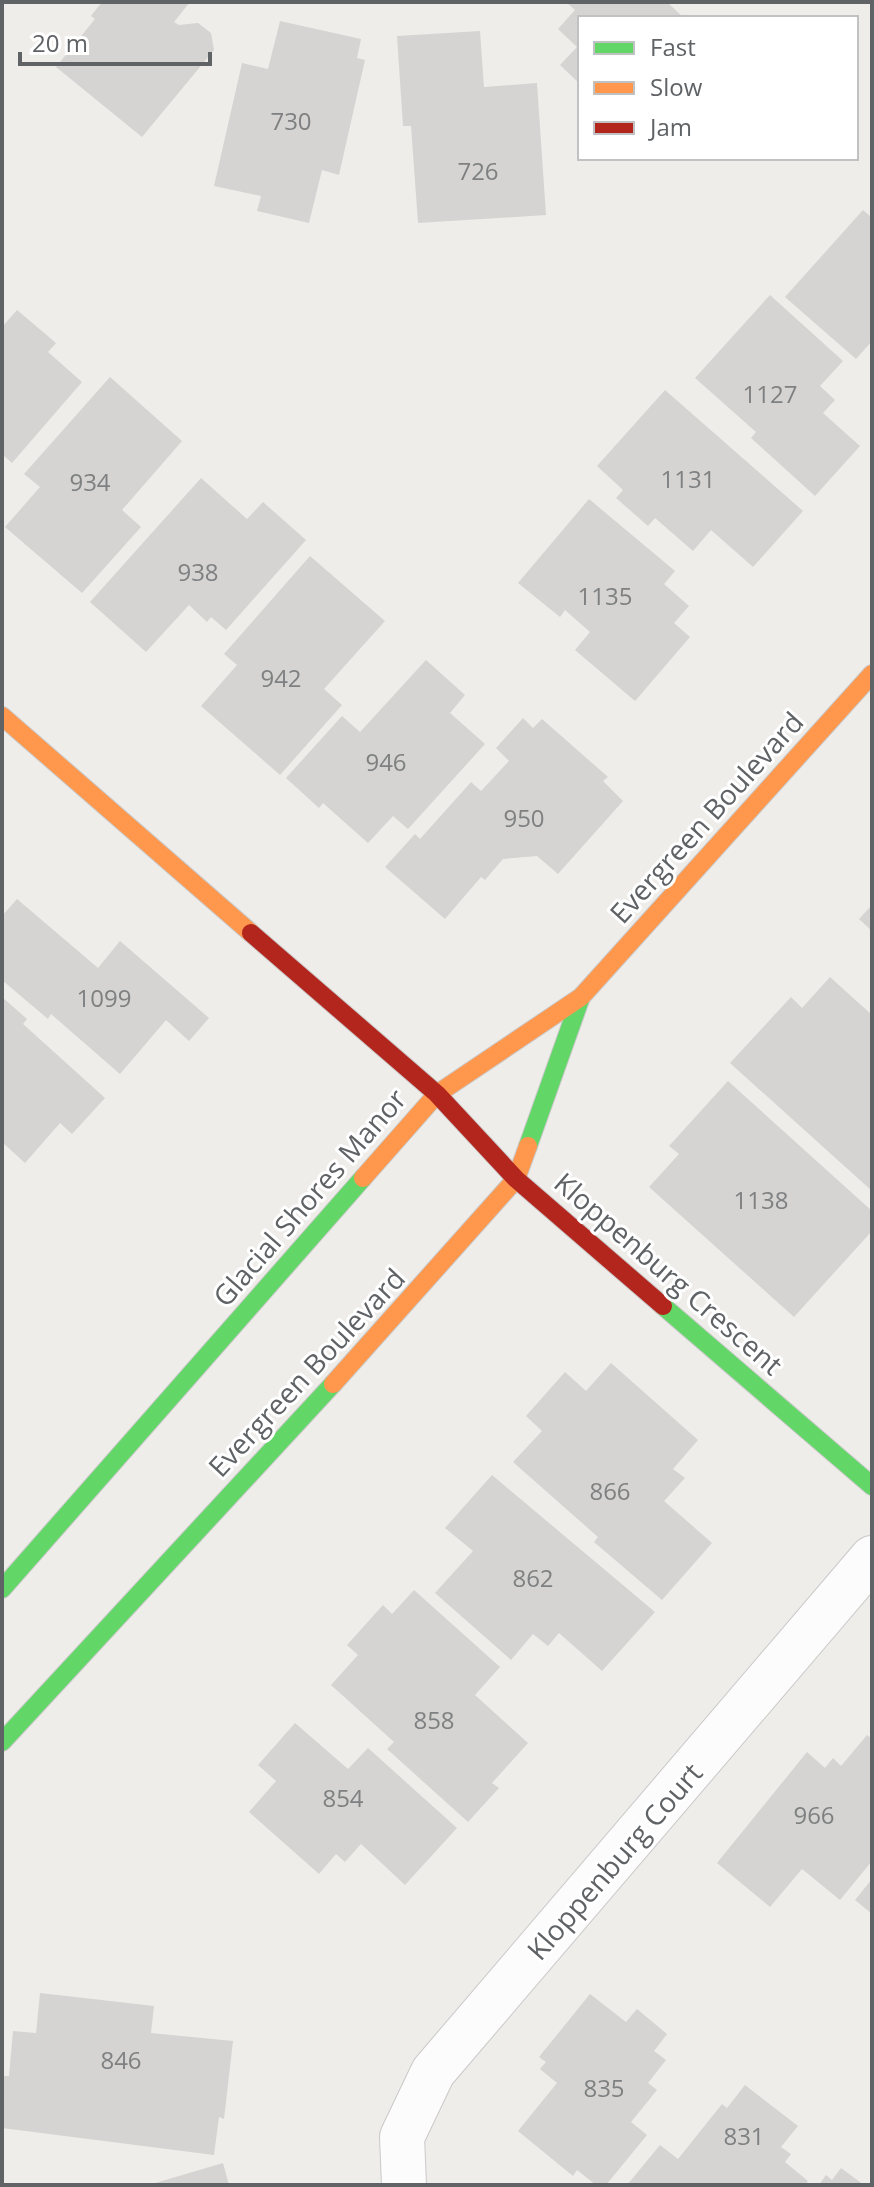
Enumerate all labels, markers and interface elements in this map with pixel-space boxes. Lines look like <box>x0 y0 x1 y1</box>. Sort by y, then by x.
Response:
scale bar <box>20 16 210 66</box>
legend <box>578 16 858 160</box>
text: 20 m <box>32 26 88 59</box>
text: Fast <box>650 30 696 63</box>
text: Slow <box>650 70 703 103</box>
house number: 730 <box>270 104 312 137</box>
text: Jam <box>648 110 692 143</box>
house number: 726 <box>457 154 499 187</box>
house number: 1127 <box>743 377 797 410</box>
house number: 1131 <box>661 462 715 495</box>
house number: 934 <box>69 465 111 498</box>
house number: 938 <box>177 555 219 588</box>
house number: 1135 <box>578 579 632 612</box>
house number: 942 <box>260 661 302 694</box>
street label: Evergreen Boulevard <box>601 703 811 931</box>
house number: 946 <box>365 745 407 778</box>
house number: 950 <box>503 801 545 834</box>
house number: 1099 <box>77 981 131 1014</box>
street label: Glacial Shores Manor <box>204 1080 414 1314</box>
street label: Kloppenburg Crescent <box>547 1163 791 1383</box>
house number: 1138 <box>734 1183 788 1216</box>
street label: Evergreen Boulevard <box>199 1259 413 1485</box>
house number: 866 <box>589 1474 631 1507</box>
house number: 862 <box>512 1561 554 1594</box>
house number: 858 <box>413 1703 455 1736</box>
street label: Kloppenburg Court <box>518 1754 710 1968</box>
house number: 854 <box>322 1781 364 1814</box>
house number: 966 <box>793 1798 835 1831</box>
house number: 846 <box>100 2043 142 2076</box>
house number: 835 <box>583 2071 625 2104</box>
house number: 831 <box>723 2119 765 2152</box>

